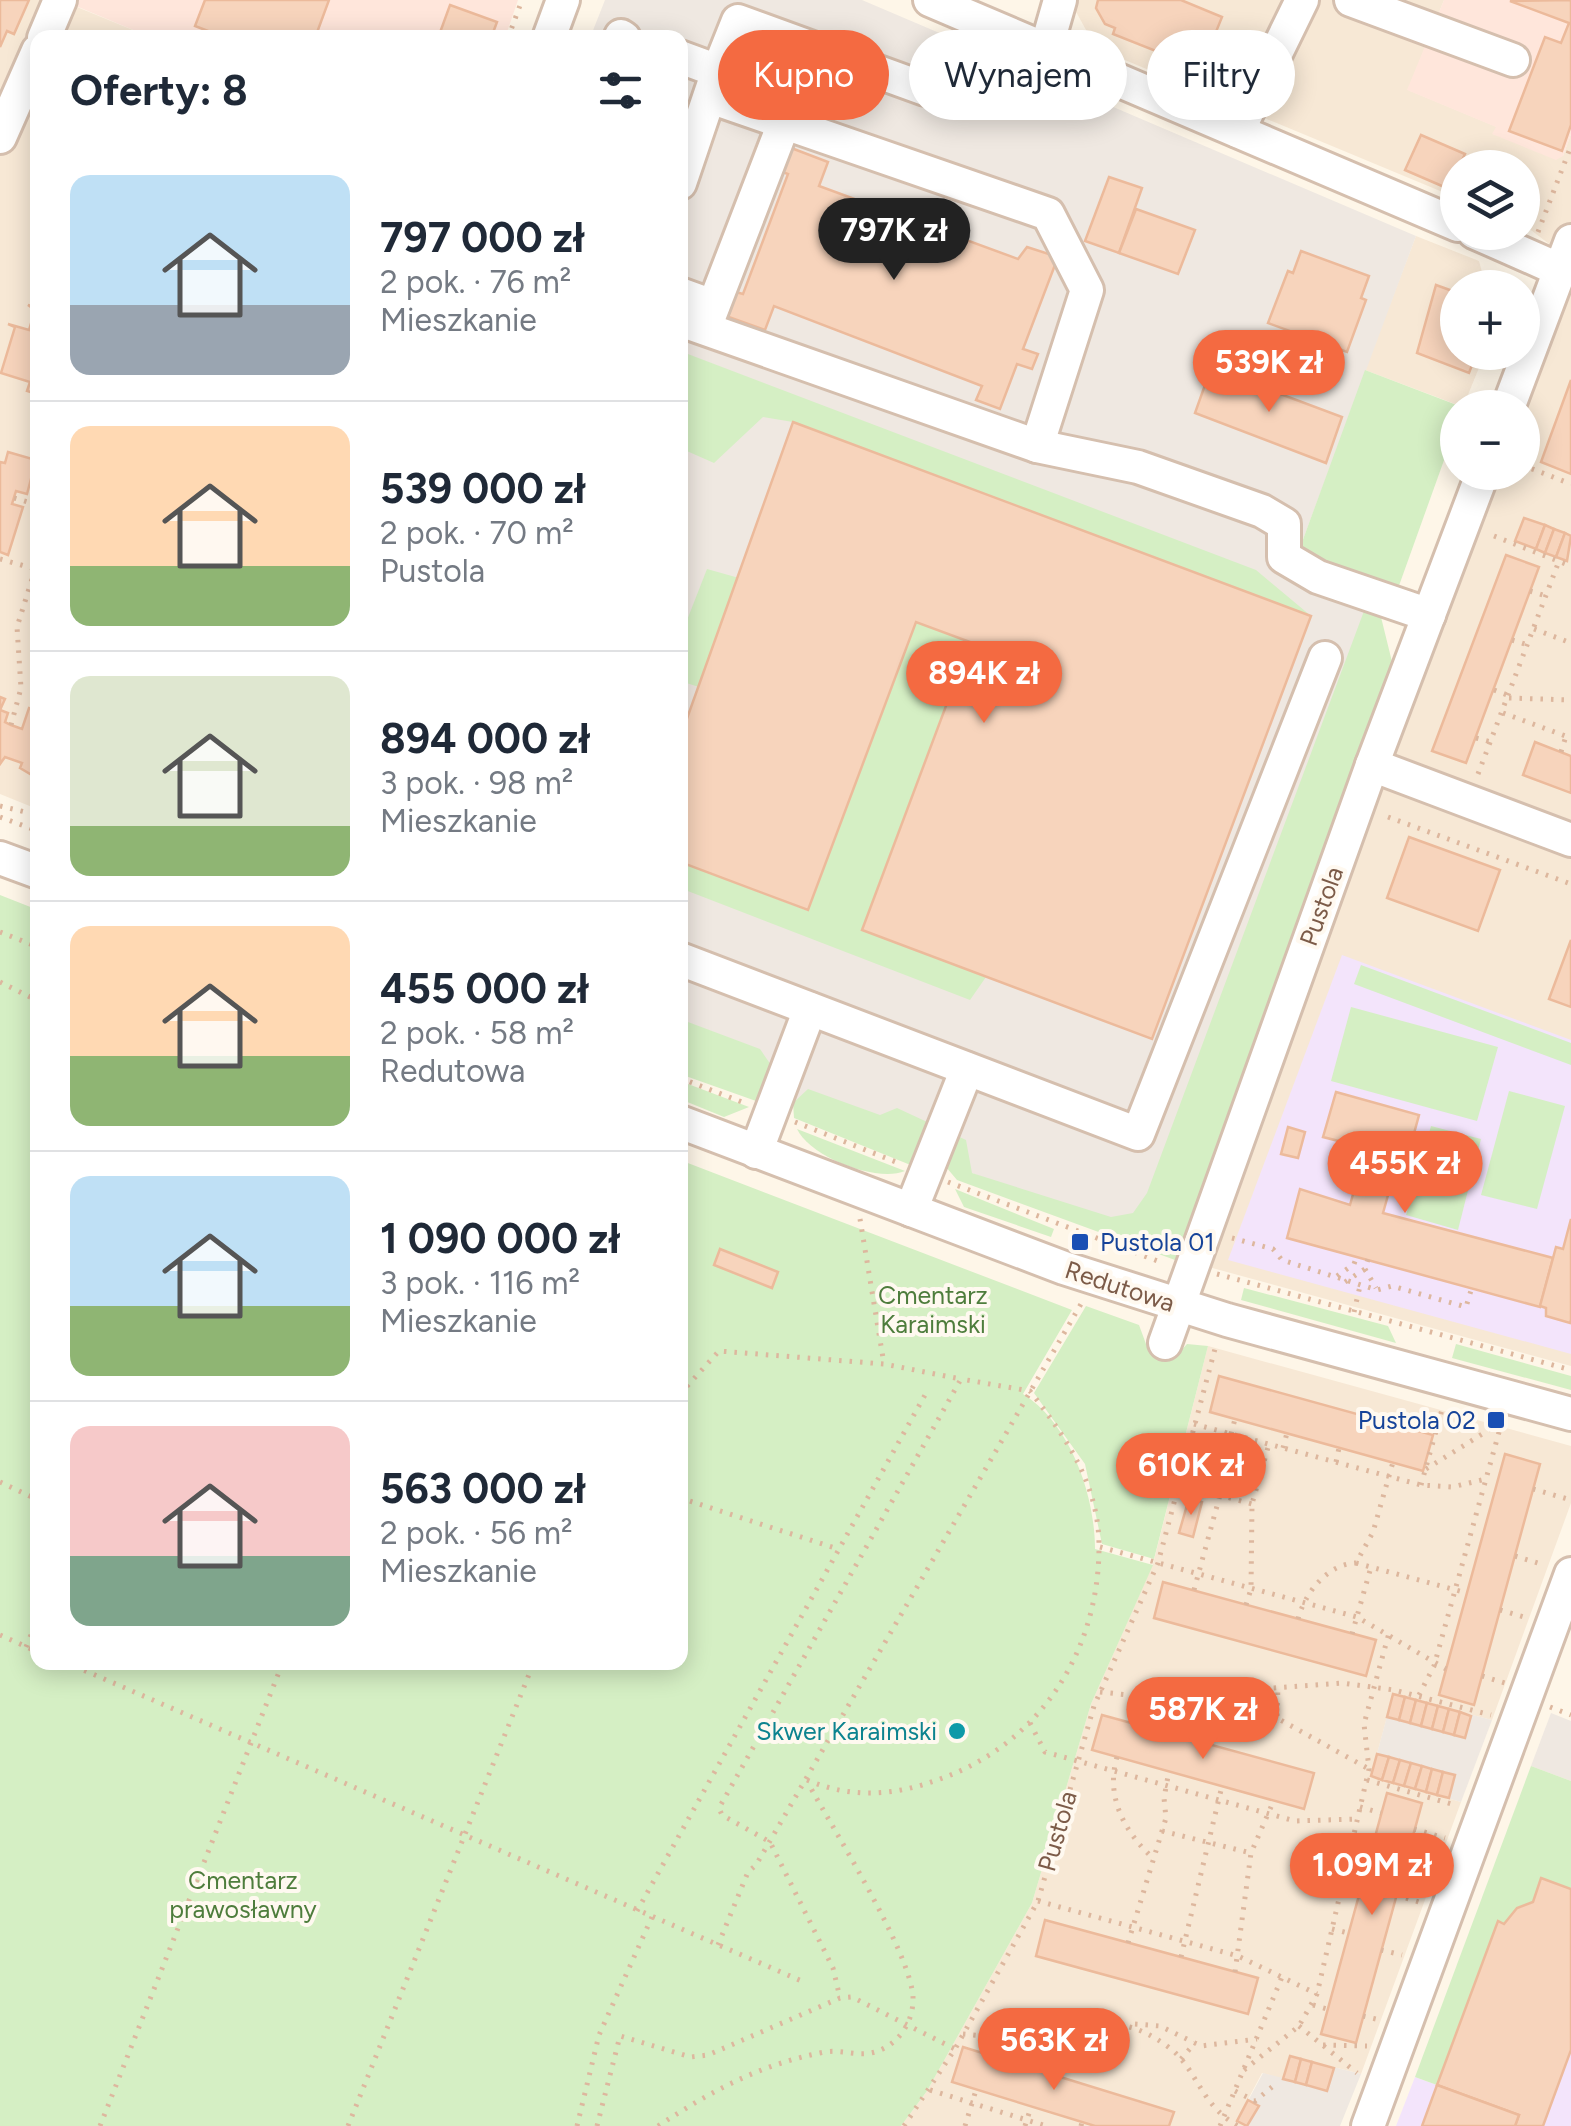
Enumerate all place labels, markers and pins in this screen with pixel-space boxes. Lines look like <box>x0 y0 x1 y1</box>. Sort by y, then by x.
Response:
pin: 797K zł <box>802 198 986 283</box>
pin: 539K zł <box>1177 330 1361 415</box>
pin: 894K zł <box>892 641 1076 726</box>
pin: 455K zł <box>1313 1131 1497 1216</box>
place label: Pustola 01 <box>1100 1227 1215 1257</box>
marker: Pustola 01 <box>1069 1231 1091 1253</box>
place label: Pustola 02 <box>1358 1405 1476 1435</box>
marker: Pustola 02 <box>1485 1409 1507 1431</box>
pin: 610K zł <box>1099 1433 1283 1518</box>
pin: 587K zł <box>1111 1677 1295 1762</box>
place label: Skwer Karaimski <box>756 1716 937 1746</box>
marker: Skwer Karaimski <box>946 1720 968 1742</box>
pin: 1.09M zł <box>1269 1833 1475 1918</box>
pin: 563K zł <box>962 2008 1146 2093</box>

